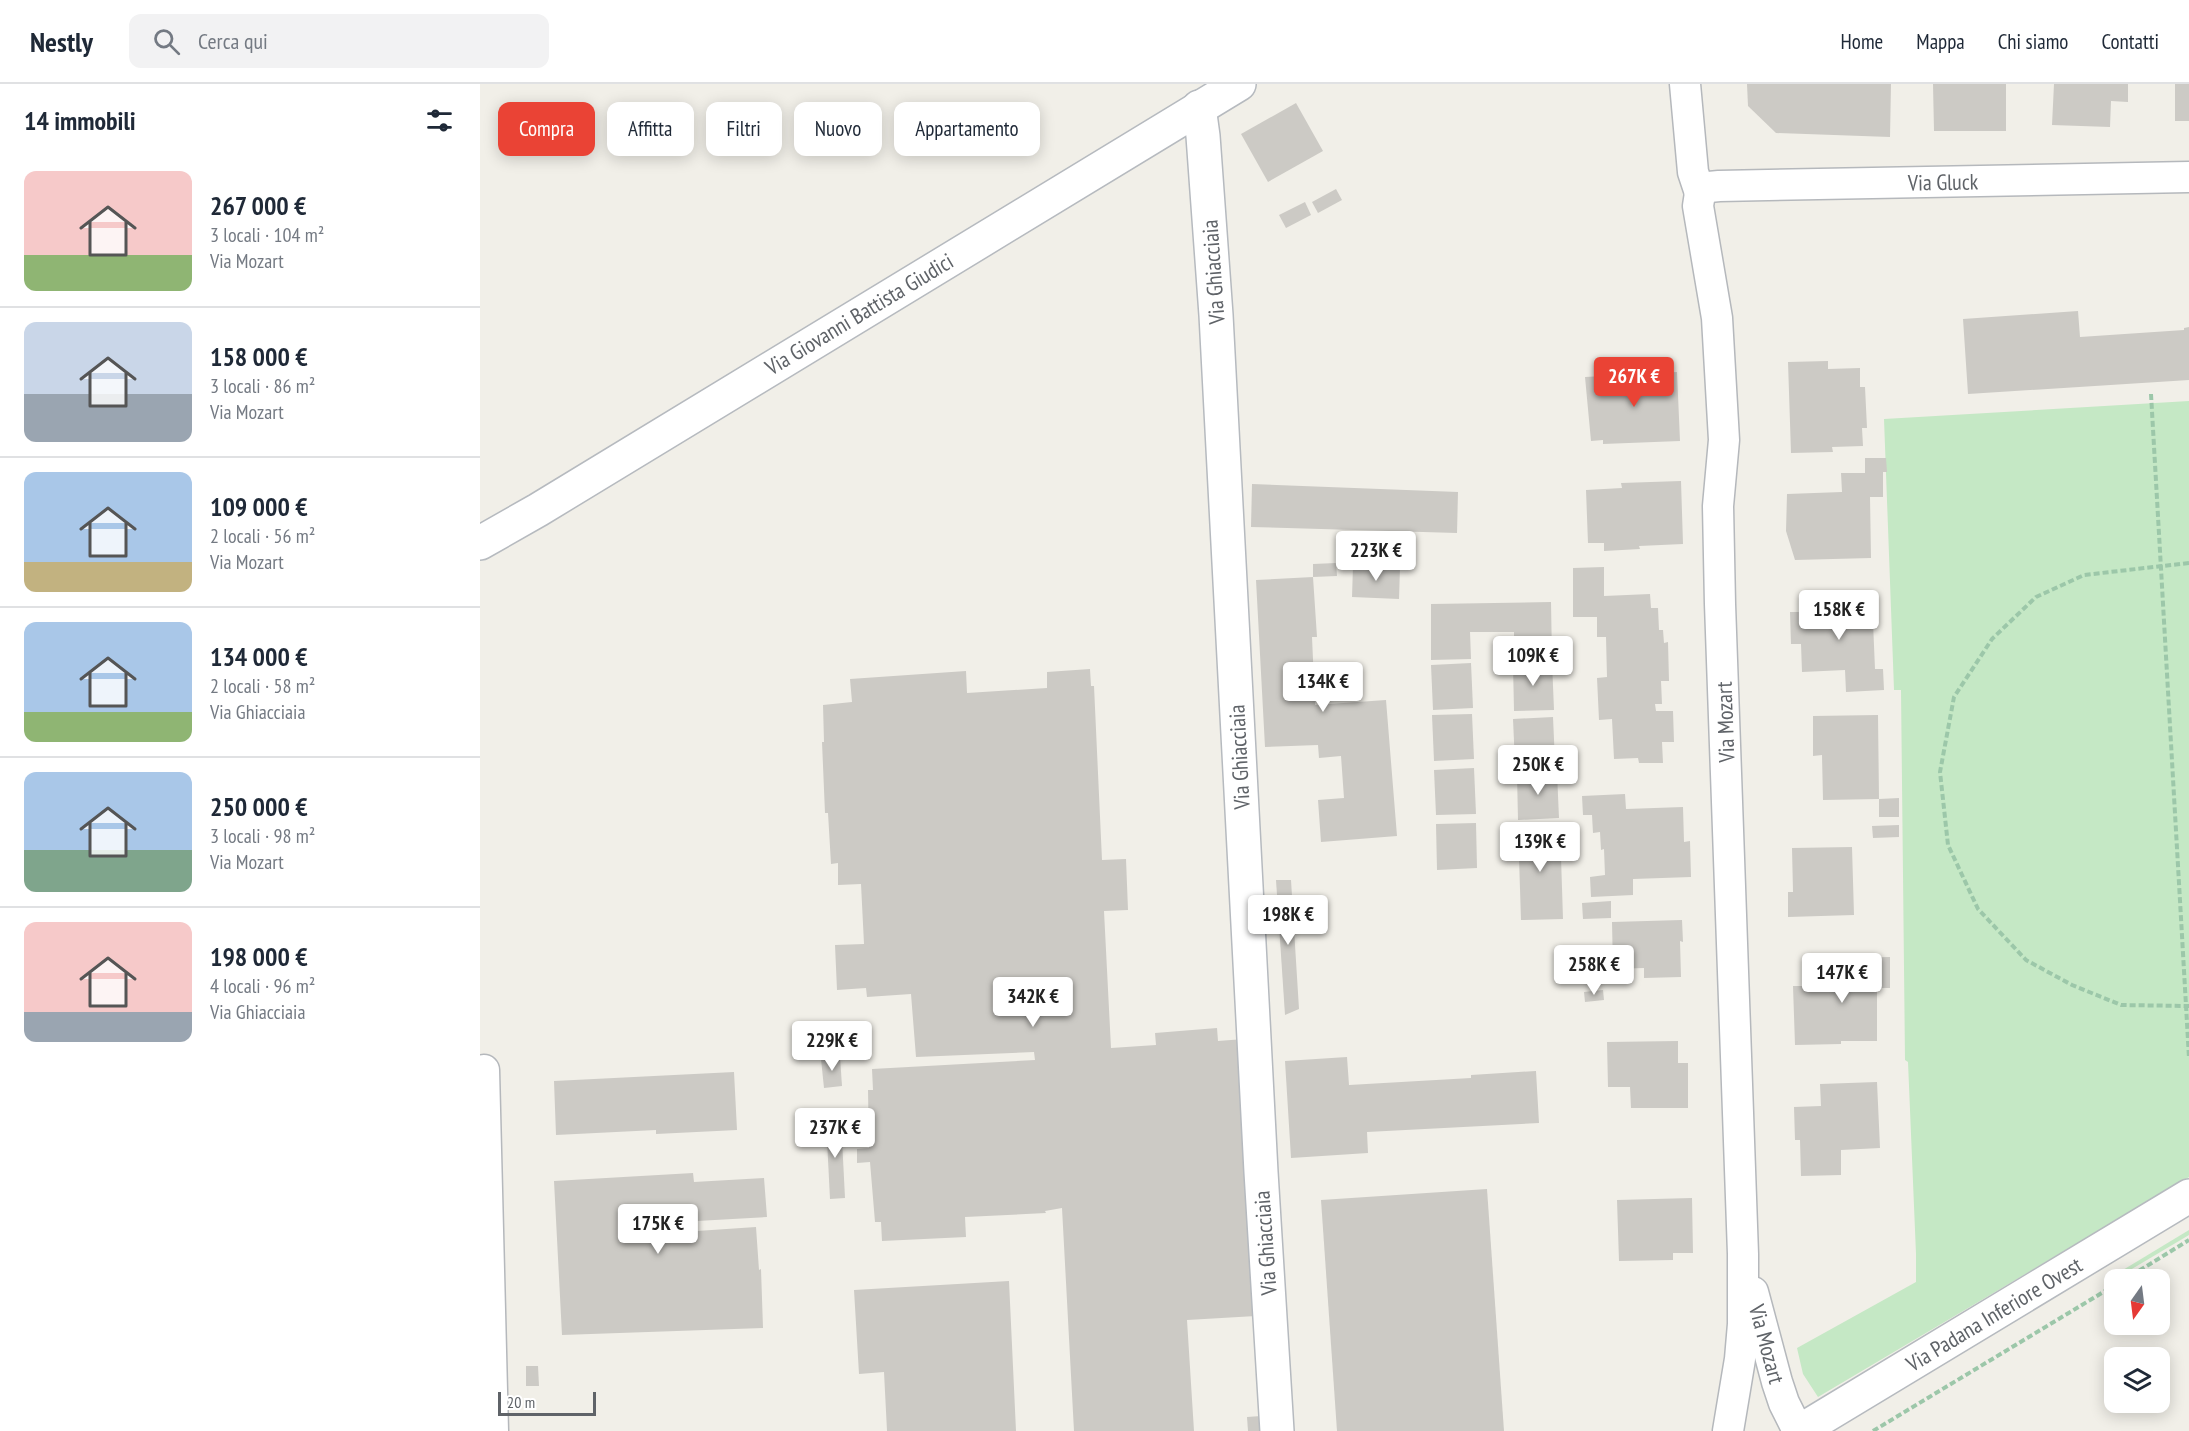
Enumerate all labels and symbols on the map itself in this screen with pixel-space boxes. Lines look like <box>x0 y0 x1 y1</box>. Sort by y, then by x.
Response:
street label: Via Gluck <box>1907 167 1979 197</box>
street label: Via Ghiacciaia <box>1195 219 1231 326</box>
street label: Via Giovanni Battista Giudici <box>759 247 958 382</box>
pin: 267K € <box>1585 357 1683 408</box>
pin: 223K € <box>1327 531 1425 582</box>
pin: 158K € <box>1790 590 1888 641</box>
pin: 109K € <box>1484 636 1582 687</box>
pin: 134K € <box>1274 662 1372 713</box>
street label: Via Mozart <box>1710 681 1740 764</box>
street label: Via Ghiacciaia <box>1222 704 1256 811</box>
pin: 250K € <box>1489 745 1587 796</box>
pin: 139K € <box>1491 822 1589 873</box>
pin: 198K € <box>1239 895 1337 946</box>
pin: 258K € <box>1545 945 1643 996</box>
pin: 147K € <box>1793 953 1891 1004</box>
pin: 342K € <box>984 977 1082 1028</box>
pin: 229K € <box>783 1021 881 1072</box>
pin: 237K € <box>786 1108 884 1159</box>
street label: Via Ghiacciaia <box>1247 1190 1283 1297</box>
pin: 175K € <box>609 1204 707 1255</box>
street label: Via Padana Inferiore Ovest <box>1900 1250 2087 1378</box>
north arrow <box>2104 1269 2170 1335</box>
street label: Via Mozart <box>1743 1300 1791 1387</box>
scale bar <box>498 1389 596 1416</box>

